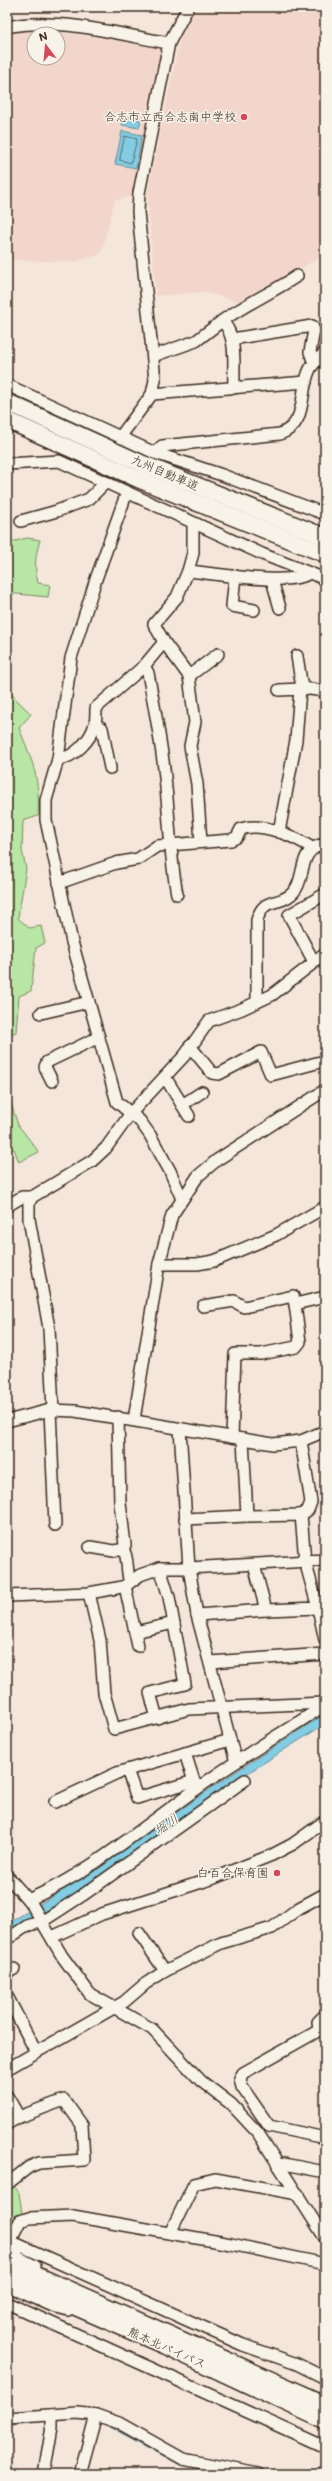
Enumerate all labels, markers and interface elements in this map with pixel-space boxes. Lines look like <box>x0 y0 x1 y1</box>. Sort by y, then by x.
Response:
north arrow <box>26 26 66 66</box>
text: N <box>37 28 49 44</box>
place label: 合志市立西合志南中学校 <box>104 108 236 124</box>
marker: 合志市立西合志南中学校 <box>239 112 249 122</box>
street label: 九州自動車道 <box>129 451 202 494</box>
water label: 堀川 <box>150 1809 181 1838</box>
place label: 白百合保育園 <box>197 1864 269 1880</box>
marker: 白百合保育園 <box>272 1868 282 1878</box>
street label: 熊本北バイパス <box>126 2323 209 2371</box>

